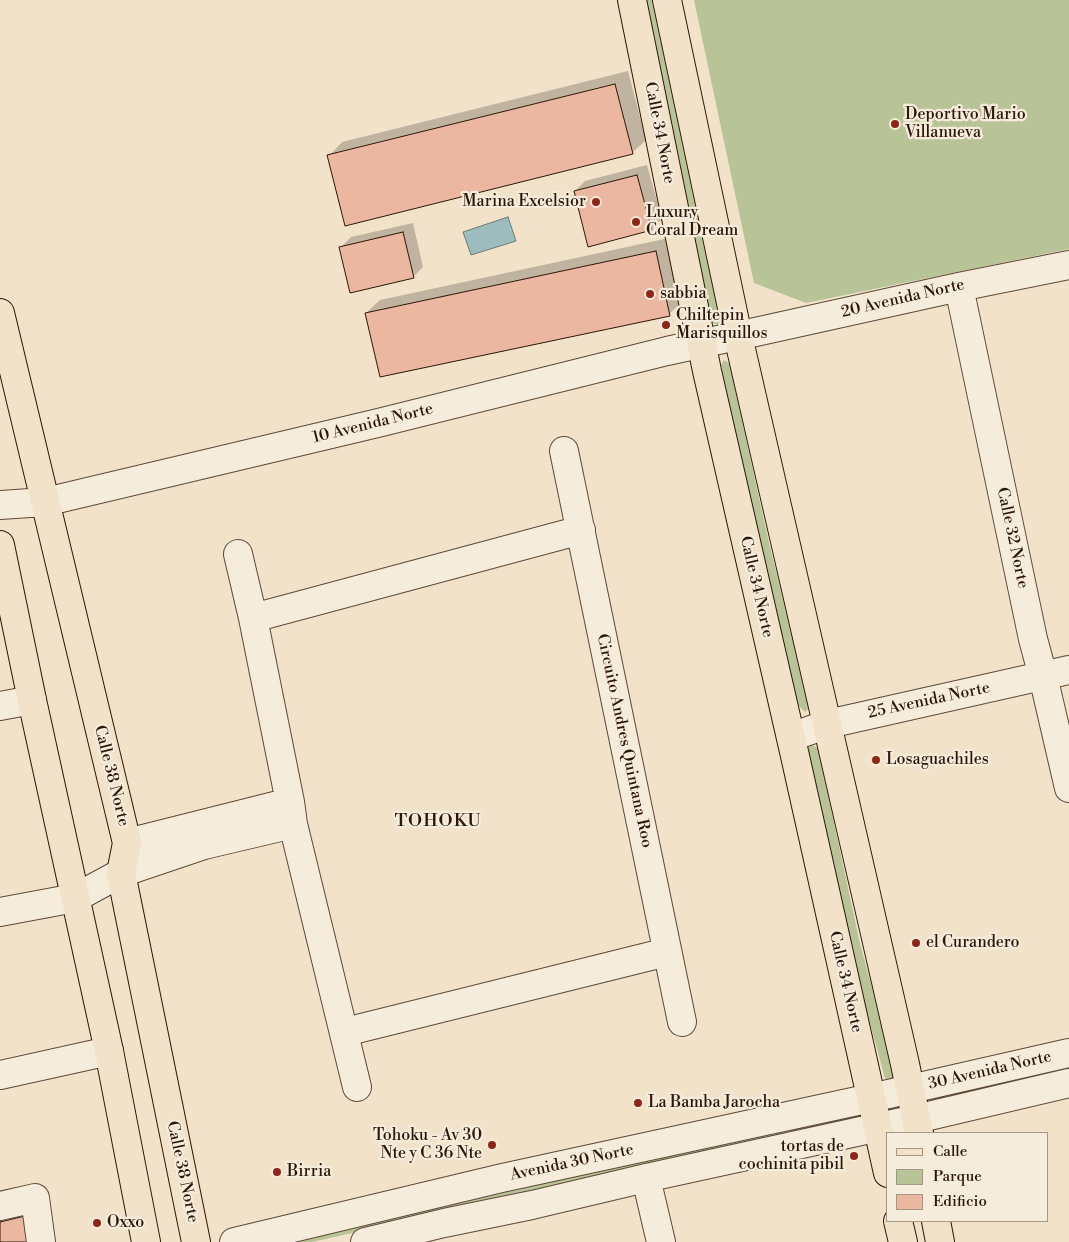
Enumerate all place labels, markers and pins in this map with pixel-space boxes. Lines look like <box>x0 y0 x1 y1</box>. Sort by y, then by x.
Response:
place label: Deportivo Mario Villanueva <box>905 105 1026 143</box>
marker: Deportivo Mario Villanueva <box>889 118 901 130</box>
place label: Marina Excelsior <box>462 192 586 212</box>
marker: Marina Excelsior <box>590 196 602 208</box>
place label: Luxury Coral Dream <box>646 203 738 241</box>
marker: Luxury Coral Dream <box>630 216 642 228</box>
place label: sabbia <box>660 284 707 304</box>
marker: sabbia <box>644 288 656 300</box>
place label: Chiltepin Marisquillos <box>676 306 768 344</box>
marker: Chiltepin Marisquillos <box>660 319 672 331</box>
place label: Losaguachiles <box>886 750 989 770</box>
marker: Losaguachiles <box>870 754 882 766</box>
place label: el Curandero <box>926 933 1020 953</box>
marker: el Curandero <box>910 937 922 949</box>
place label: La Bamba Jarocha <box>648 1093 780 1113</box>
marker: La Bamba Jarocha <box>632 1097 644 1109</box>
place label: Tohoku - Av 30 Nte y C 36 Nte <box>373 1126 482 1164</box>
place label: tortas de cochinita pibil <box>739 1137 844 1175</box>
marker: Tohoku - Av 30 Nte y C 36 Nte <box>486 1139 498 1151</box>
marker: tortas de cochinita pibil <box>848 1150 860 1162</box>
place label: Birria <box>287 1162 331 1182</box>
marker: Birria <box>271 1166 283 1178</box>
place label: Oxxo <box>107 1213 144 1233</box>
marker: Oxxo <box>91 1217 103 1229</box>

